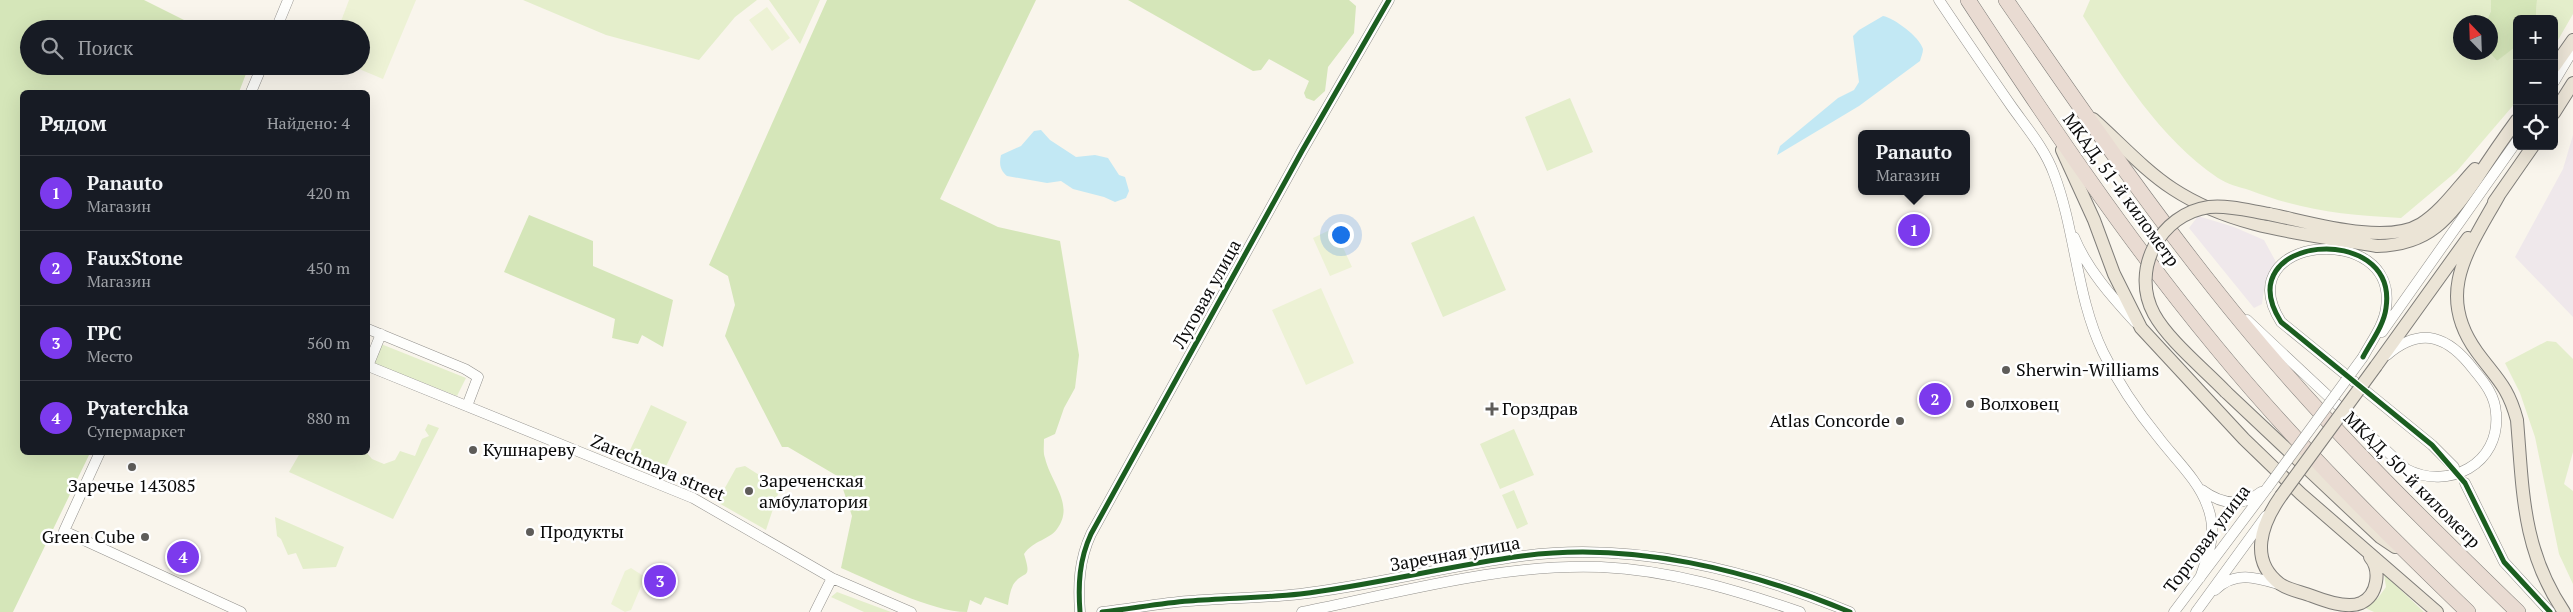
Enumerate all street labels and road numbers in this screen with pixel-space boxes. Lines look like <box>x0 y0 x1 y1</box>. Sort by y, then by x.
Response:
street label: МКАД, 51-й километр <box>2058 108 2186 271</box>
street label: Луговая улица <box>1166 235 1246 353</box>
street label: МКАД, 50-й километр <box>2339 406 2486 553</box>
street label: Zarechnaya street <box>588 428 729 506</box>
street label: Торговая улица <box>2158 479 2255 598</box>
street label: Заречная улица <box>1388 530 1522 576</box>

